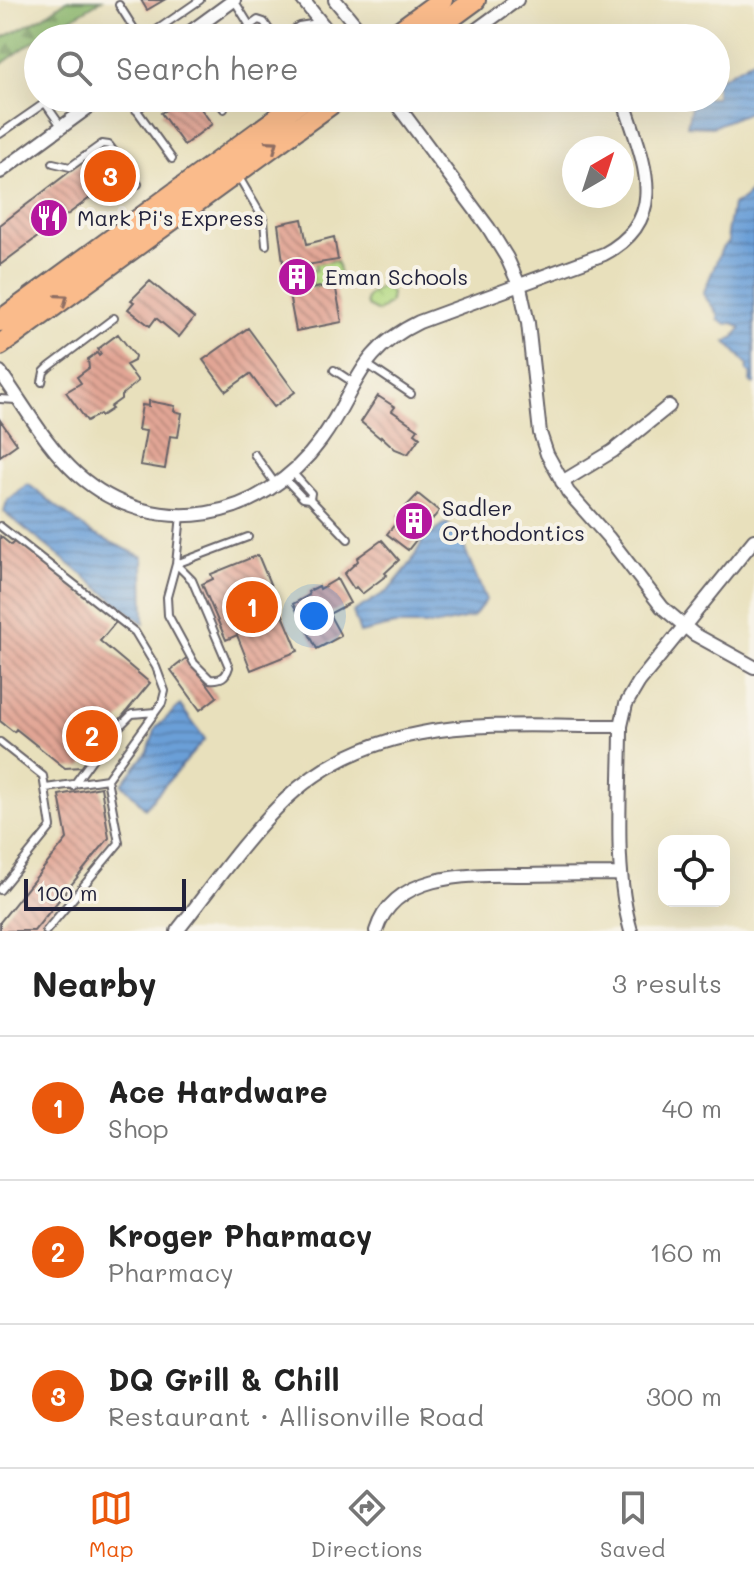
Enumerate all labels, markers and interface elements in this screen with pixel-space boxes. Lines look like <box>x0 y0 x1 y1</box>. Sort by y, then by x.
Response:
search box <box>24 24 730 112</box>
icon: search <box>52 46 96 90</box>
text: Search here <box>116 48 299 88</box>
north arrow <box>562 136 634 208</box>
one-way arrow <box>264 141 278 155</box>
pin: 3 <box>84 146 136 206</box>
restaurant icon: Mark Pi's Express <box>28 197 70 239</box>
place label: Mark Pi's Express <box>77 203 264 232</box>
building icon: Eman Schools <box>276 256 318 298</box>
place label: Eman Schools <box>325 262 468 291</box>
one-way arrow <box>54 294 69 309</box>
place label: Sadler Orthodontics <box>442 493 585 547</box>
building icon: Sadler Orthodontics <box>393 500 435 542</box>
pin: 1 <box>226 577 278 637</box>
your location <box>294 596 334 636</box>
pin: 2 <box>66 706 118 766</box>
map controls <box>658 835 730 907</box>
button: locate <box>658 835 730 907</box>
scale bar <box>24 875 186 911</box>
text: 100 m <box>36 878 98 907</box>
text: Nearby <box>32 961 157 1006</box>
text: 3 results <box>612 966 722 1000</box>
text: Ace Hardware <box>108 1071 328 1111</box>
text: 1 <box>52 1091 64 1125</box>
text: 40 m <box>662 1091 722 1125</box>
text: Shop <box>108 1111 169 1145</box>
text: Kroger Pharmacy <box>108 1215 372 1255</box>
text: 2 <box>51 1235 65 1269</box>
text: 160 m <box>650 1235 722 1269</box>
text: Pharmacy <box>108 1255 234 1289</box>
text: DQ Grill & Chill <box>108 1359 340 1399</box>
text: 3 <box>50 1379 66 1413</box>
text: 300 m <box>646 1379 722 1413</box>
text: Restaurant · Allisonville Road <box>108 1399 484 1433</box>
tab: Map <box>89 1486 134 1563</box>
tab: Directions <box>311 1486 423 1563</box>
tab: Saved <box>600 1486 665 1563</box>

